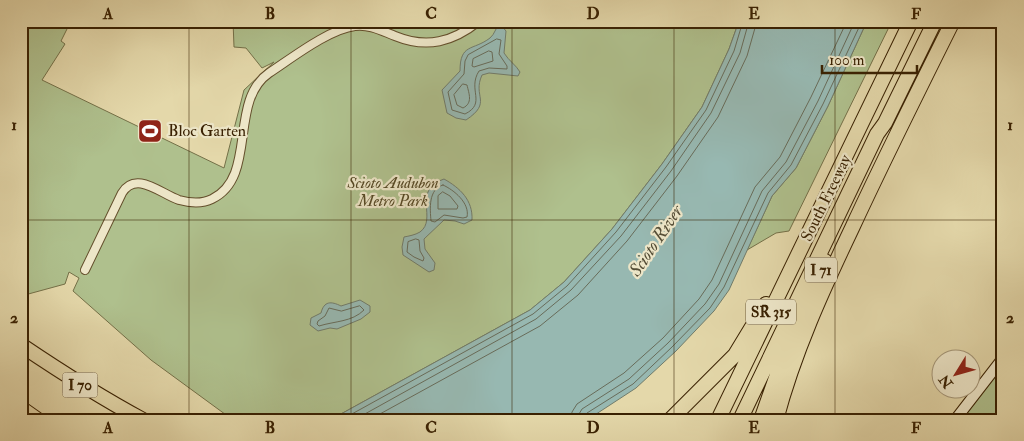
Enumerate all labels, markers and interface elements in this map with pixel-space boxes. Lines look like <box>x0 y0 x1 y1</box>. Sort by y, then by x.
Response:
text: A <box>102 4 114 24</box>
text: B <box>265 4 275 24</box>
text: C <box>425 4 437 24</box>
text: D <box>586 4 600 24</box>
text: E <box>748 4 760 24</box>
text: F <box>911 4 921 24</box>
scale bar <box>822 42 916 74</box>
text: 100 m <box>829 51 865 70</box>
text: 1 <box>11 115 17 135</box>
text: 1 <box>1007 115 1013 135</box>
sports icon: Bloc Garten <box>137 118 163 144</box>
place label: Bloc Garten <box>168 121 246 141</box>
street label: South Freeway <box>796 151 856 245</box>
park label: Scioto Audubon Metro Park <box>346 173 439 211</box>
water label: Scioto River <box>623 200 689 282</box>
road number: I 71 <box>805 258 837 282</box>
road number: SR 315 <box>746 300 796 324</box>
text: 2 <box>10 308 18 328</box>
text: 2 <box>1006 308 1014 328</box>
north arrow <box>932 348 982 398</box>
text: N <box>935 371 957 392</box>
road number: I 70 <box>62 372 98 398</box>
text: A <box>102 418 114 438</box>
text: B <box>265 418 275 438</box>
text: C <box>425 418 437 438</box>
text: D <box>586 418 600 438</box>
text: E <box>748 418 760 438</box>
text: F <box>911 418 921 438</box>

